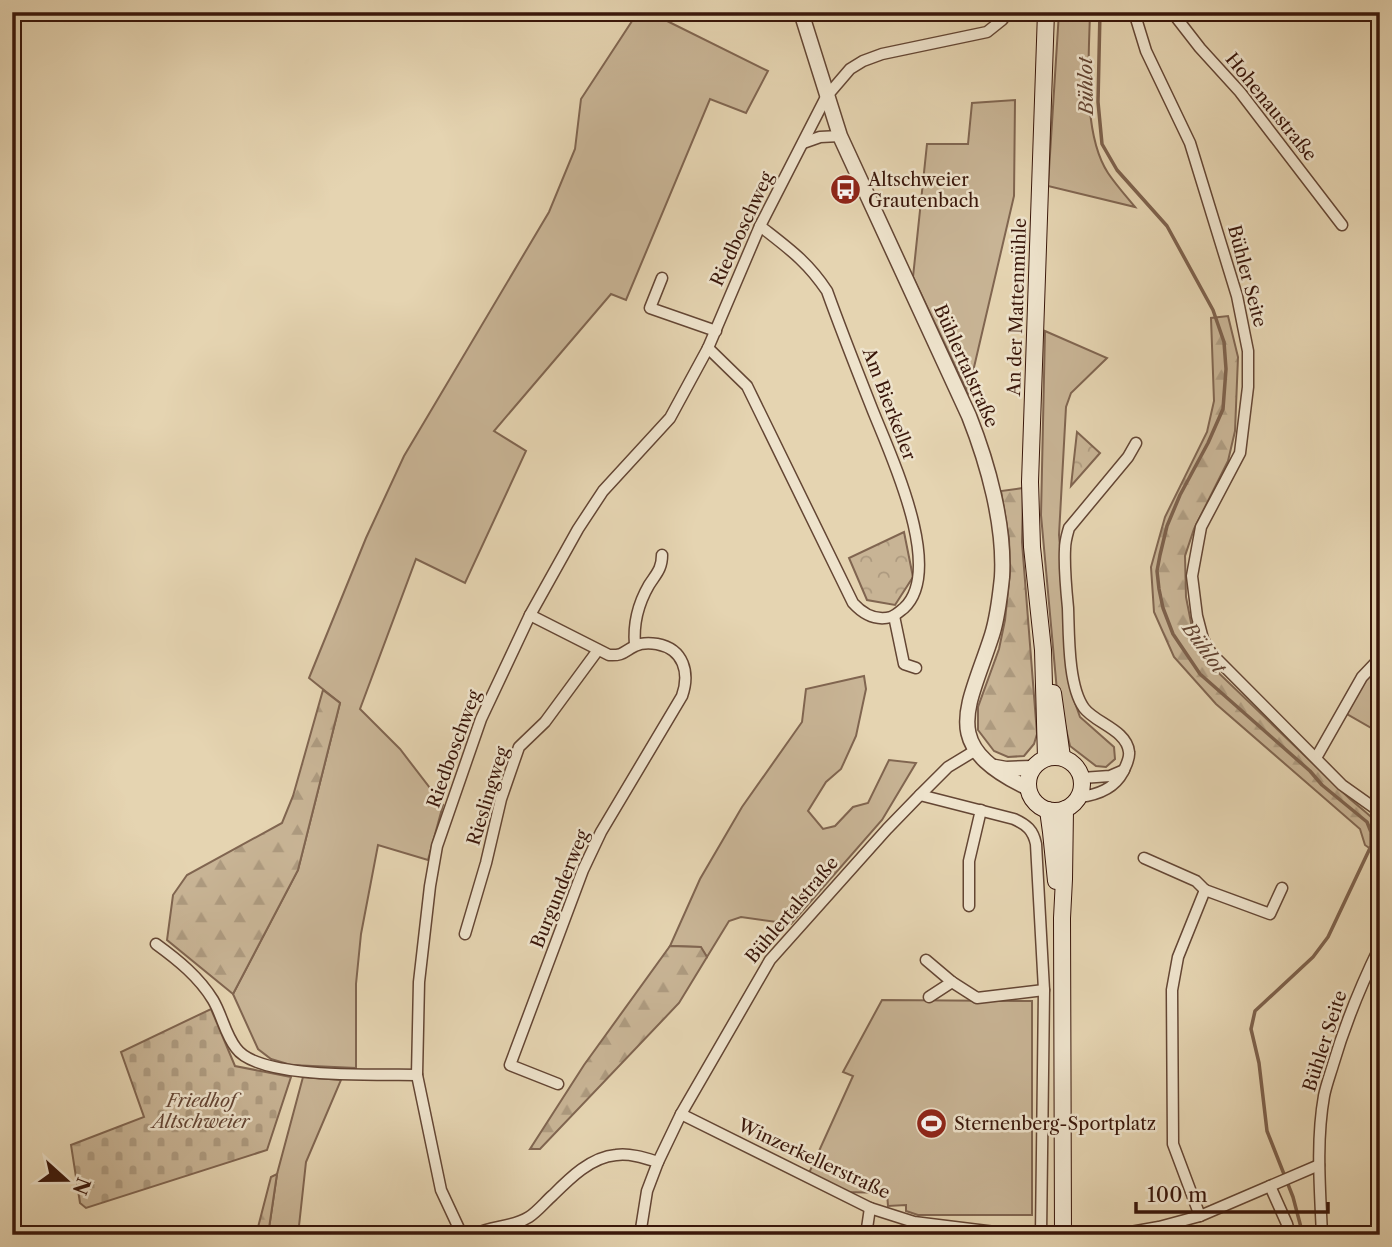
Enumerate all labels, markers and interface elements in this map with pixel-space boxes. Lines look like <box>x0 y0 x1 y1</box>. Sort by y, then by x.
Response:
street label: Hohenaustraße <box>1221 48 1321 166</box>
water label: Bühlot <box>1074 56 1098 117</box>
street label: Riedboschweg <box>706 168 778 290</box>
place label: Altschweier Grautenbach <box>867 169 979 212</box>
bus stop icon: Altschweier Grautenbach <box>828 173 862 207</box>
street label: An der Mattenmühle <box>1003 217 1031 398</box>
street label: Bühler Seite <box>1223 222 1271 330</box>
street label: Bühlertalstraße <box>929 301 1003 431</box>
street label: Am Bierkeller <box>857 344 921 464</box>
water label: Bühlot <box>1177 616 1231 679</box>
street label: Riedboschweg <box>423 687 486 811</box>
street label: Rieslingweg <box>463 743 514 848</box>
street label: Burgunderweg <box>526 826 594 951</box>
street label: Bühlertalstraße <box>741 852 843 968</box>
street label: Bühler Seite <box>1298 988 1352 1094</box>
park label: Friedhof Altschweier <box>149 1090 251 1133</box>
sports icon: Sternenberg-Sportplatz <box>914 1107 948 1141</box>
place label: Sternenberg-Sportplatz <box>954 1113 1156 1135</box>
street label: Winzerkellerstraße <box>734 1114 894 1204</box>
north arrow <box>32 1146 102 1216</box>
scale bar <box>1136 1170 1329 1214</box>
text: N <box>68 1174 95 1198</box>
text: 100 m <box>1147 1182 1208 1207</box>

